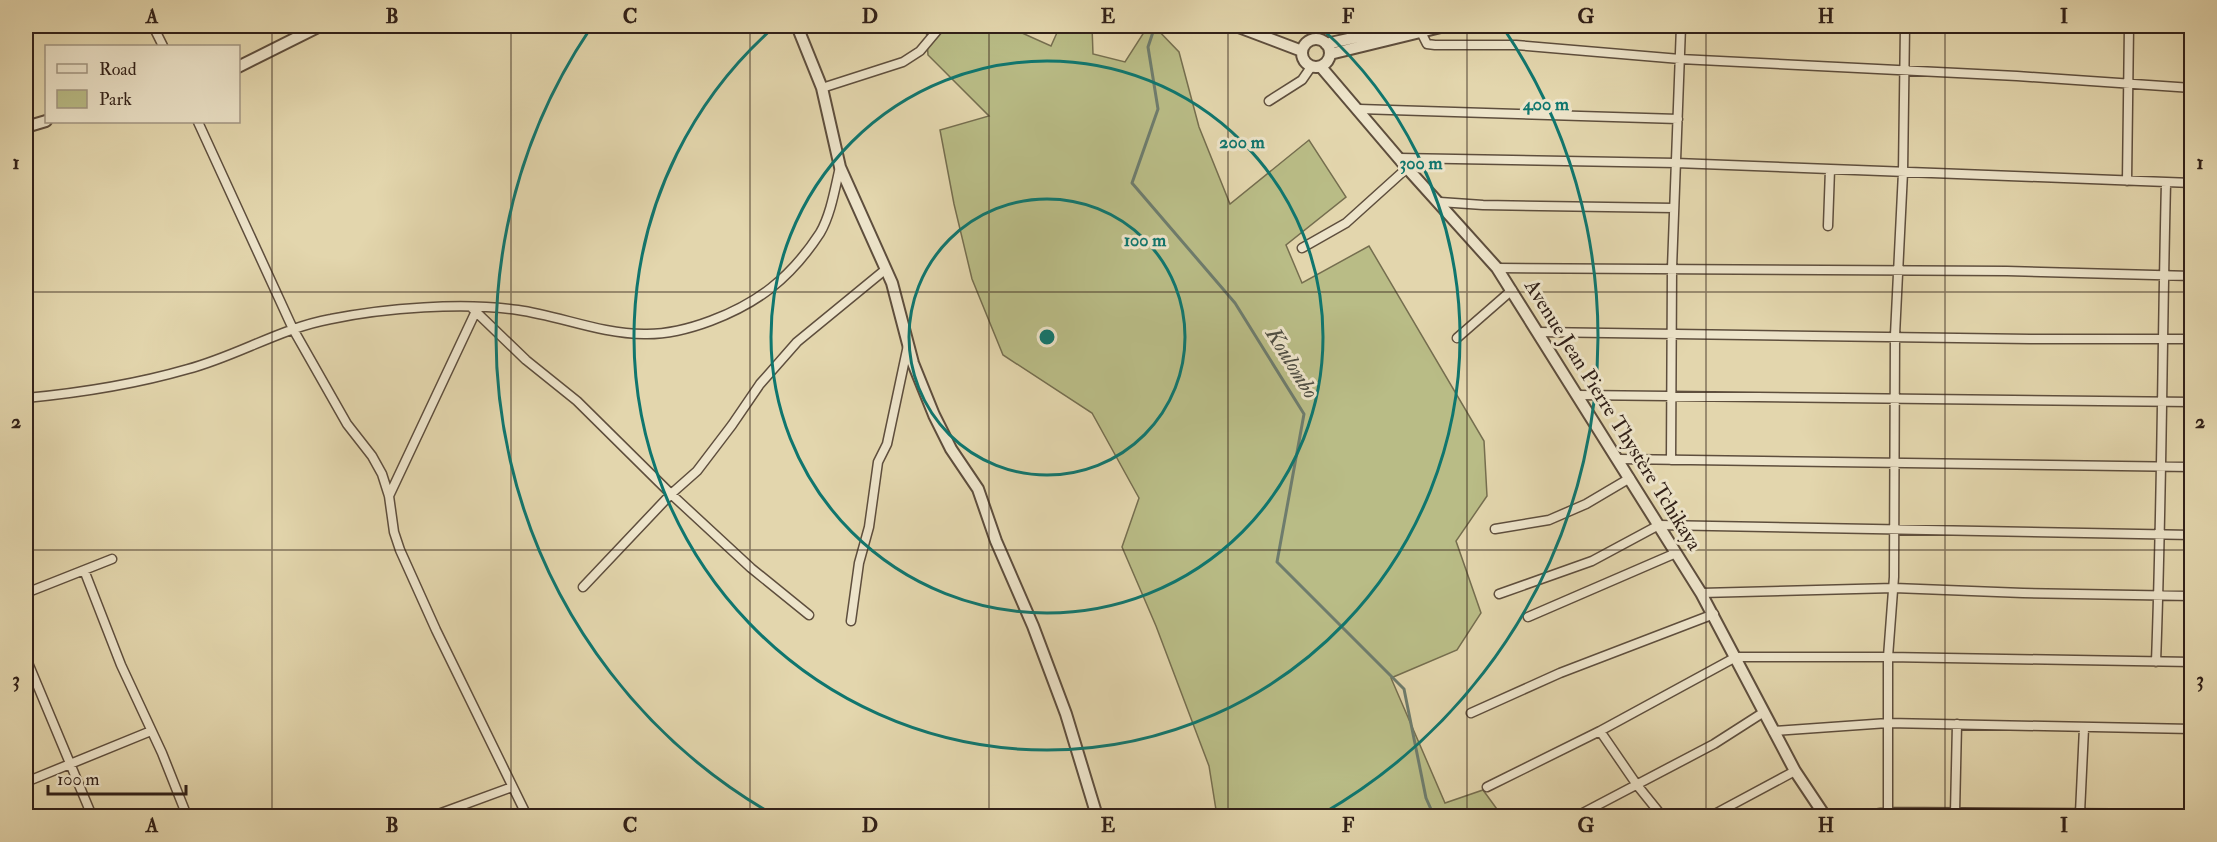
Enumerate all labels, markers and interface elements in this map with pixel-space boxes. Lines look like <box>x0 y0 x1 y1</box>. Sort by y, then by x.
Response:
text: A <box>145 4 159 29</box>
text: B <box>385 4 399 29</box>
text: C <box>623 4 637 29</box>
text: D <box>862 4 878 29</box>
text: E <box>1101 4 1116 29</box>
text: F <box>1342 4 1355 29</box>
text: G <box>1578 4 1595 29</box>
text: H <box>1818 4 1834 29</box>
text: I <box>2060 4 2068 29</box>
legend <box>45 45 240 123</box>
text: Road <box>99 58 137 81</box>
text: Park <box>99 88 132 111</box>
text: 400 m <box>1522 93 1570 116</box>
text: 200 m <box>1219 131 1266 154</box>
text: 1 <box>12 150 20 175</box>
text: 1 <box>2196 150 2204 175</box>
text: 300 m <box>1399 152 1444 175</box>
text: 100 m <box>1124 229 1167 252</box>
street label: Avenue Jean Pierre Thystère Tchikaya <box>1518 274 1708 556</box>
water label: Koulombo <box>1259 321 1325 404</box>
centre of rings <box>1037 327 1057 347</box>
text: 2 <box>11 409 21 434</box>
text: 2 <box>2195 409 2205 434</box>
text: 3 <box>12 667 20 692</box>
text: 3 <box>2196 667 2204 692</box>
scale bar <box>48 758 186 796</box>
text: 100 m <box>57 768 100 791</box>
text: A <box>145 813 159 838</box>
text: B <box>385 813 399 838</box>
text: C <box>623 813 637 838</box>
text: D <box>862 813 878 838</box>
text: E <box>1101 813 1116 838</box>
text: F <box>1342 813 1355 838</box>
text: G <box>1578 813 1595 838</box>
text: H <box>1818 813 1834 838</box>
text: I <box>2060 813 2068 838</box>

